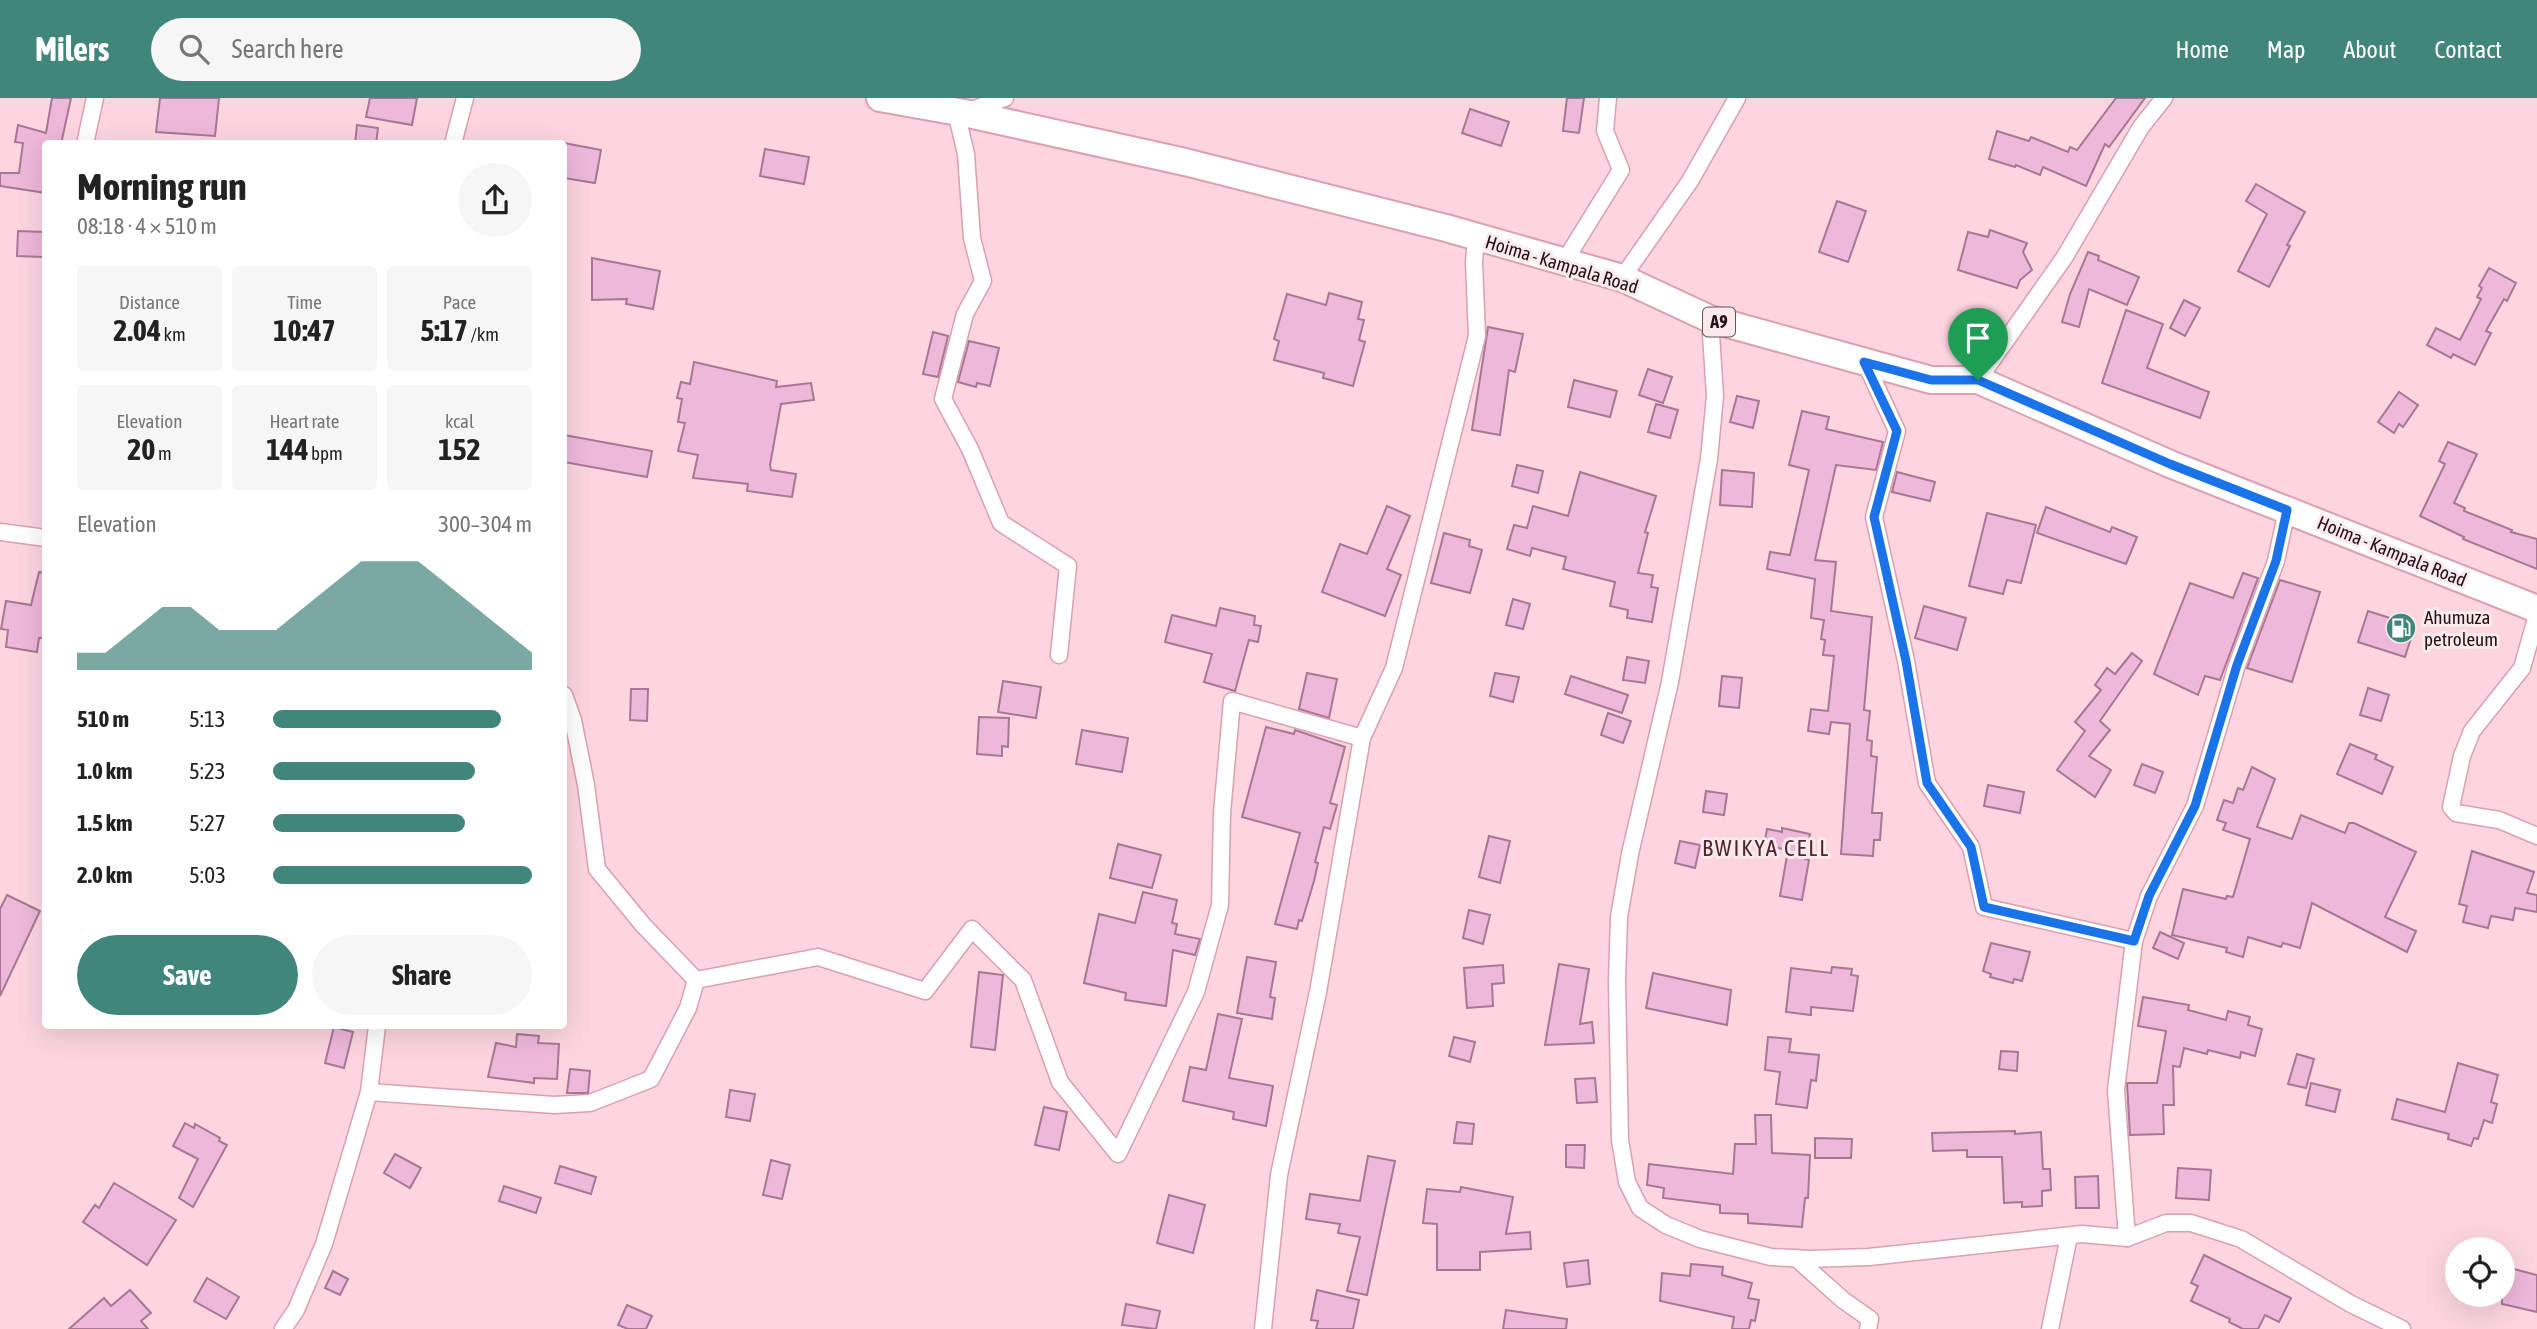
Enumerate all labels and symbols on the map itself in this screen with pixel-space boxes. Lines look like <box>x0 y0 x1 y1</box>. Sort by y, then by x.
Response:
street label: Hoima - Kampala Road <box>1483 230 1641 298</box>
road number: A9 <box>1703 308 1735 336</box>
pin <box>1948 308 2008 380</box>
street label: Hoima - Kampala Road <box>2314 511 2470 591</box>
place label: Ahumuza petroleum <box>2424 606 2498 650</box>
fuel station icon: Ahumuza petroleum <box>2384 611 2418 645</box>
district label: BWIKYA CELL <box>1702 835 1830 861</box>

